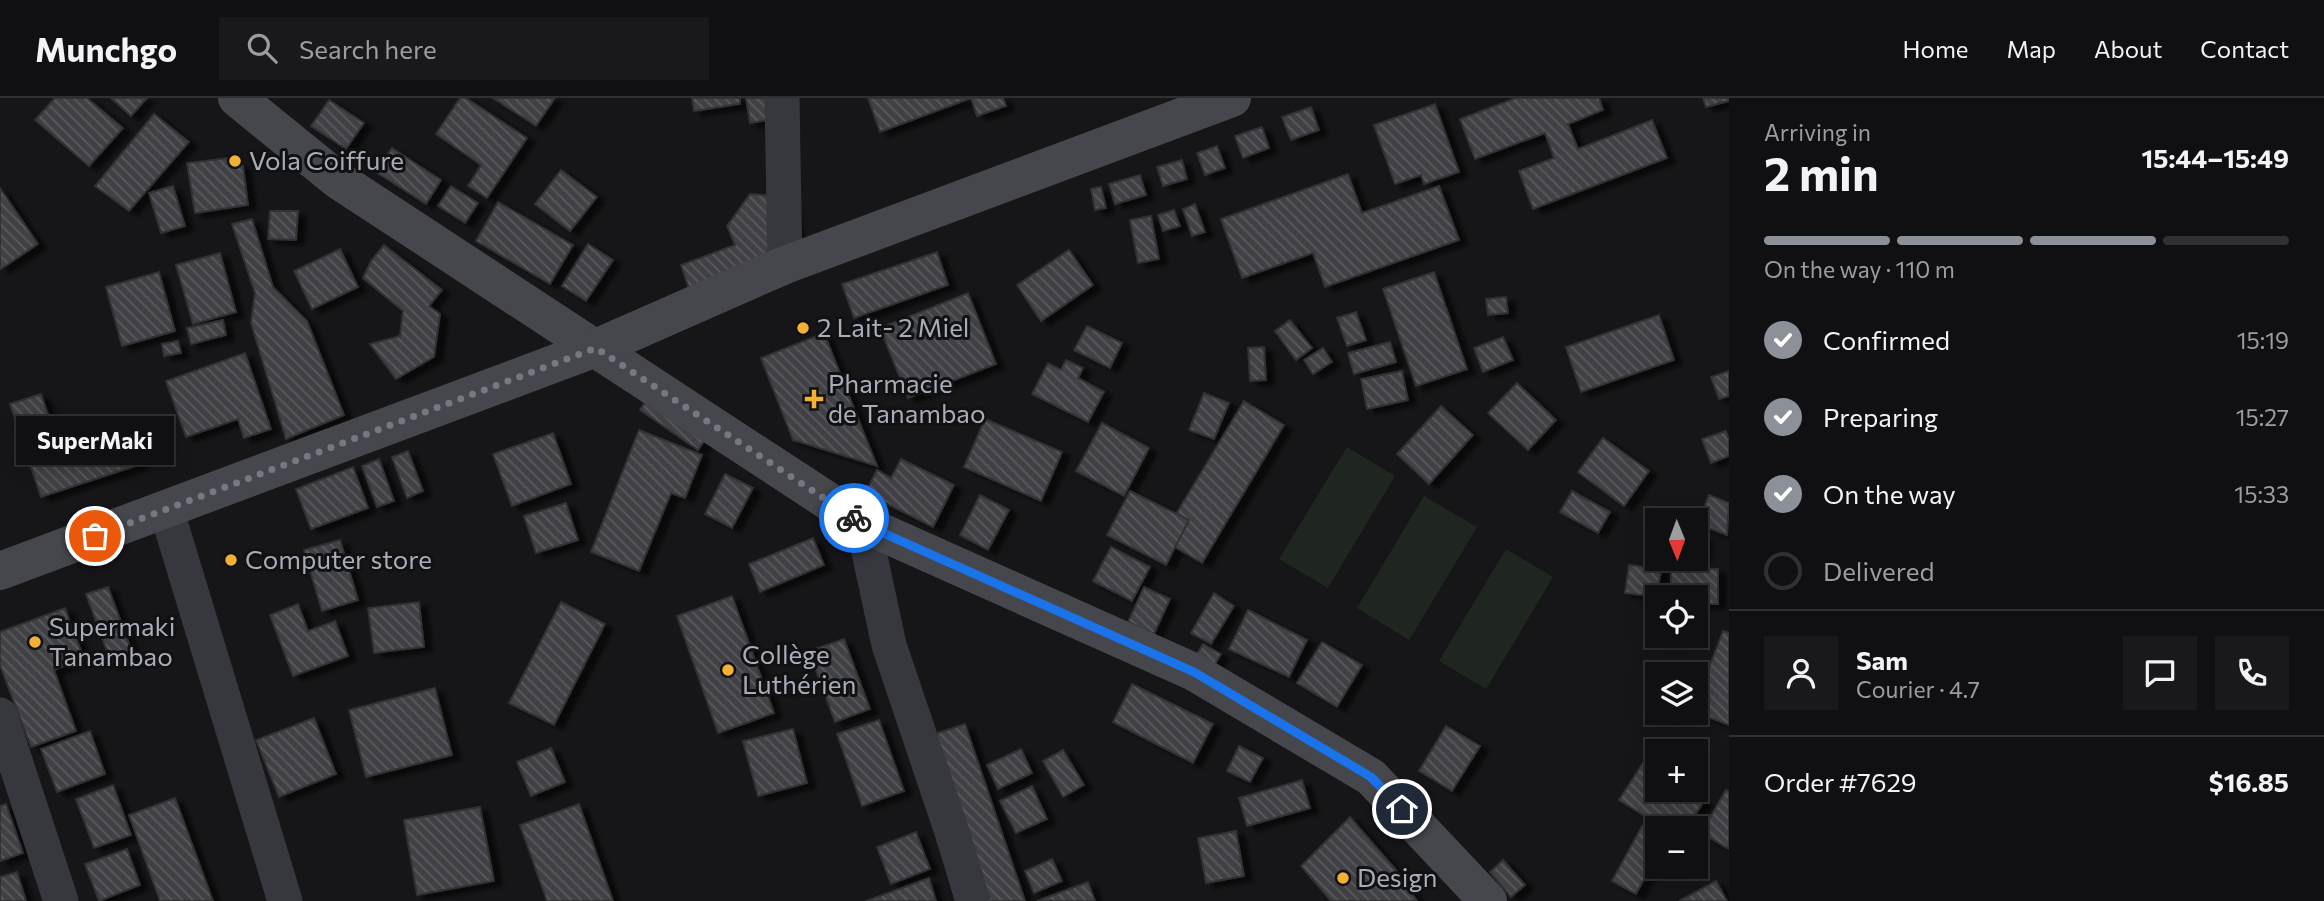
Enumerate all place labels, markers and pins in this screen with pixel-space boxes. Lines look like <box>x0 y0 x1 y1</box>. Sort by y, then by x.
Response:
place label: Vola Coiffure <box>249 144 404 175</box>
marker: Vola Coiffure <box>227 153 243 169</box>
place label: 2 Lait- 2 Miel <box>817 311 969 342</box>
marker: 2 Lait- 2 Miel <box>795 320 811 336</box>
place label: Pharmacie de Tanambao <box>828 367 985 428</box>
marker: Pharmacie de Tanambao <box>806 391 822 407</box>
callout: SuperMaki <box>16 417 174 466</box>
pin <box>65 506 125 566</box>
place label: Computer store <box>245 543 432 574</box>
marker: Computer store <box>223 552 239 568</box>
place label: Supermaki Tanambao <box>49 610 175 671</box>
marker: Supermaki Tanambao <box>27 634 43 650</box>
place label: Collège Luthérien <box>742 638 856 699</box>
marker: Collège Luthérien <box>720 662 736 678</box>
pin <box>1372 779 1432 839</box>
place label: Design <box>1357 861 1437 892</box>
marker: Design <box>1335 870 1351 886</box>

